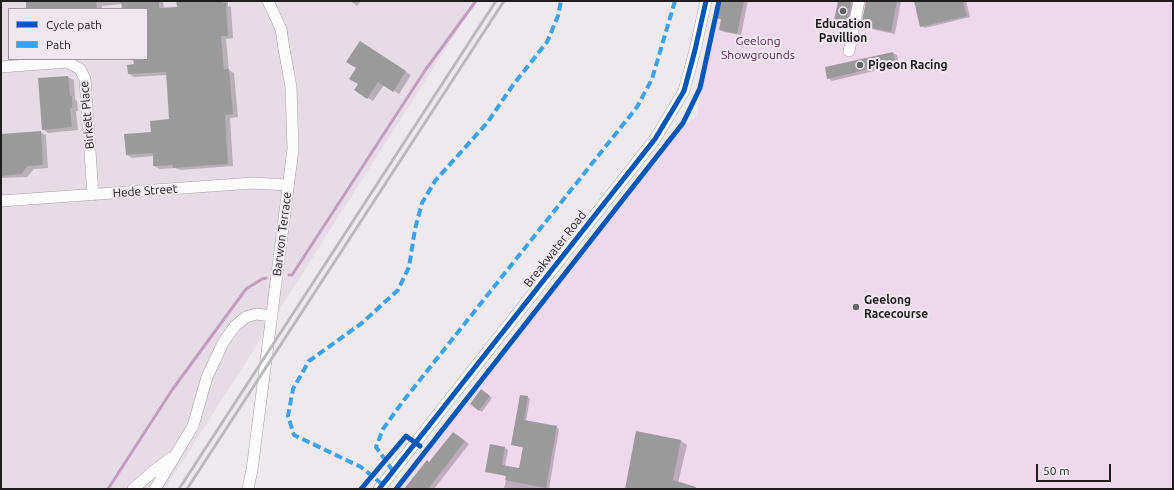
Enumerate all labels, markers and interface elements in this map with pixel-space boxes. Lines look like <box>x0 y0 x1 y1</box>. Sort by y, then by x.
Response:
marker: Education Pavillion <box>838 6 848 16</box>
legend <box>8 8 148 60</box>
place label: Education Pavillion <box>815 17 871 45</box>
text: Cycle path <box>46 18 102 31</box>
park label: Geelong Showgrounds <box>721 34 795 62</box>
text: Path <box>46 38 71 51</box>
place label: Pigeon Racing <box>868 58 947 72</box>
marker: Pigeon Racing <box>855 60 865 70</box>
street label: Birkett Place <box>77 80 97 150</box>
street label: Hede Street <box>112 182 178 200</box>
street label: Barwon Terrace <box>270 191 294 277</box>
street label: Breakwater Road <box>521 208 589 290</box>
place label: Geelong Racecourse <box>864 293 928 321</box>
marker: Geelong Racecourse <box>851 302 861 312</box>
scale bar <box>1038 456 1113 482</box>
text: 50 m <box>1043 464 1070 477</box>

